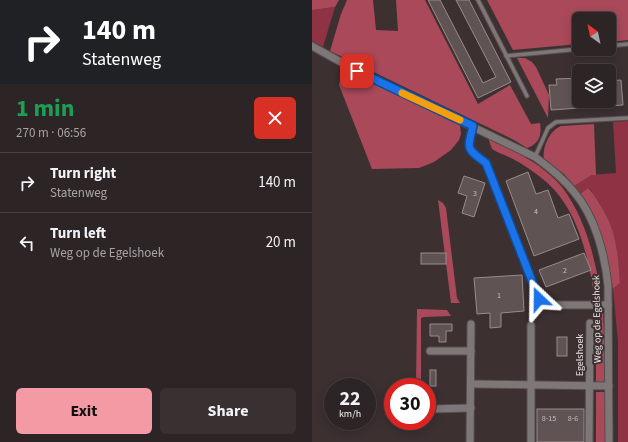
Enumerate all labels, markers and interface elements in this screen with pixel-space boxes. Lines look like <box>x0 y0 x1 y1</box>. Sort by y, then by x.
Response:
text: 140 m <box>82 10 156 50</box>
north arrow <box>572 12 616 56</box>
map controls <box>572 12 616 108</box>
icon: right <box>16 16 68 68</box>
text: Statenweg <box>82 47 161 72</box>
pin <box>340 54 374 88</box>
icon: arrive <box>346 60 368 82</box>
button: layers <box>572 64 616 108</box>
text: 1 min <box>16 91 74 126</box>
button: close <box>254 97 296 139</box>
text: 270 m · 06:56 <box>16 124 86 142</box>
text: Turn right <box>50 163 116 184</box>
icon: right <box>16 172 38 194</box>
text: 140 m <box>258 172 296 193</box>
text: Statenweg <box>50 184 107 202</box>
house number: 3 <box>473 188 477 199</box>
house number: 4 <box>534 206 538 217</box>
text: Turn left <box>50 223 106 244</box>
icon: left <box>16 232 38 254</box>
text: 20 m <box>266 232 296 253</box>
text: Weg op de Egelshoek <box>50 244 164 262</box>
house number: 2 <box>563 265 567 276</box>
street label: Weg op de Egelshoek <box>589 275 605 363</box>
position arrow <box>518 278 560 320</box>
house number: 1 <box>497 290 501 301</box>
street label: Egelshoek <box>573 334 587 376</box>
speed limit sign: 30 <box>384 378 436 430</box>
text: 22 <box>339 385 361 413</box>
button: Exit <box>16 388 152 434</box>
button: Share <box>160 388 296 434</box>
text: km/h <box>339 407 361 421</box>
house number: 8-15 <box>542 413 556 424</box>
house number: 8-6 <box>568 413 578 424</box>

